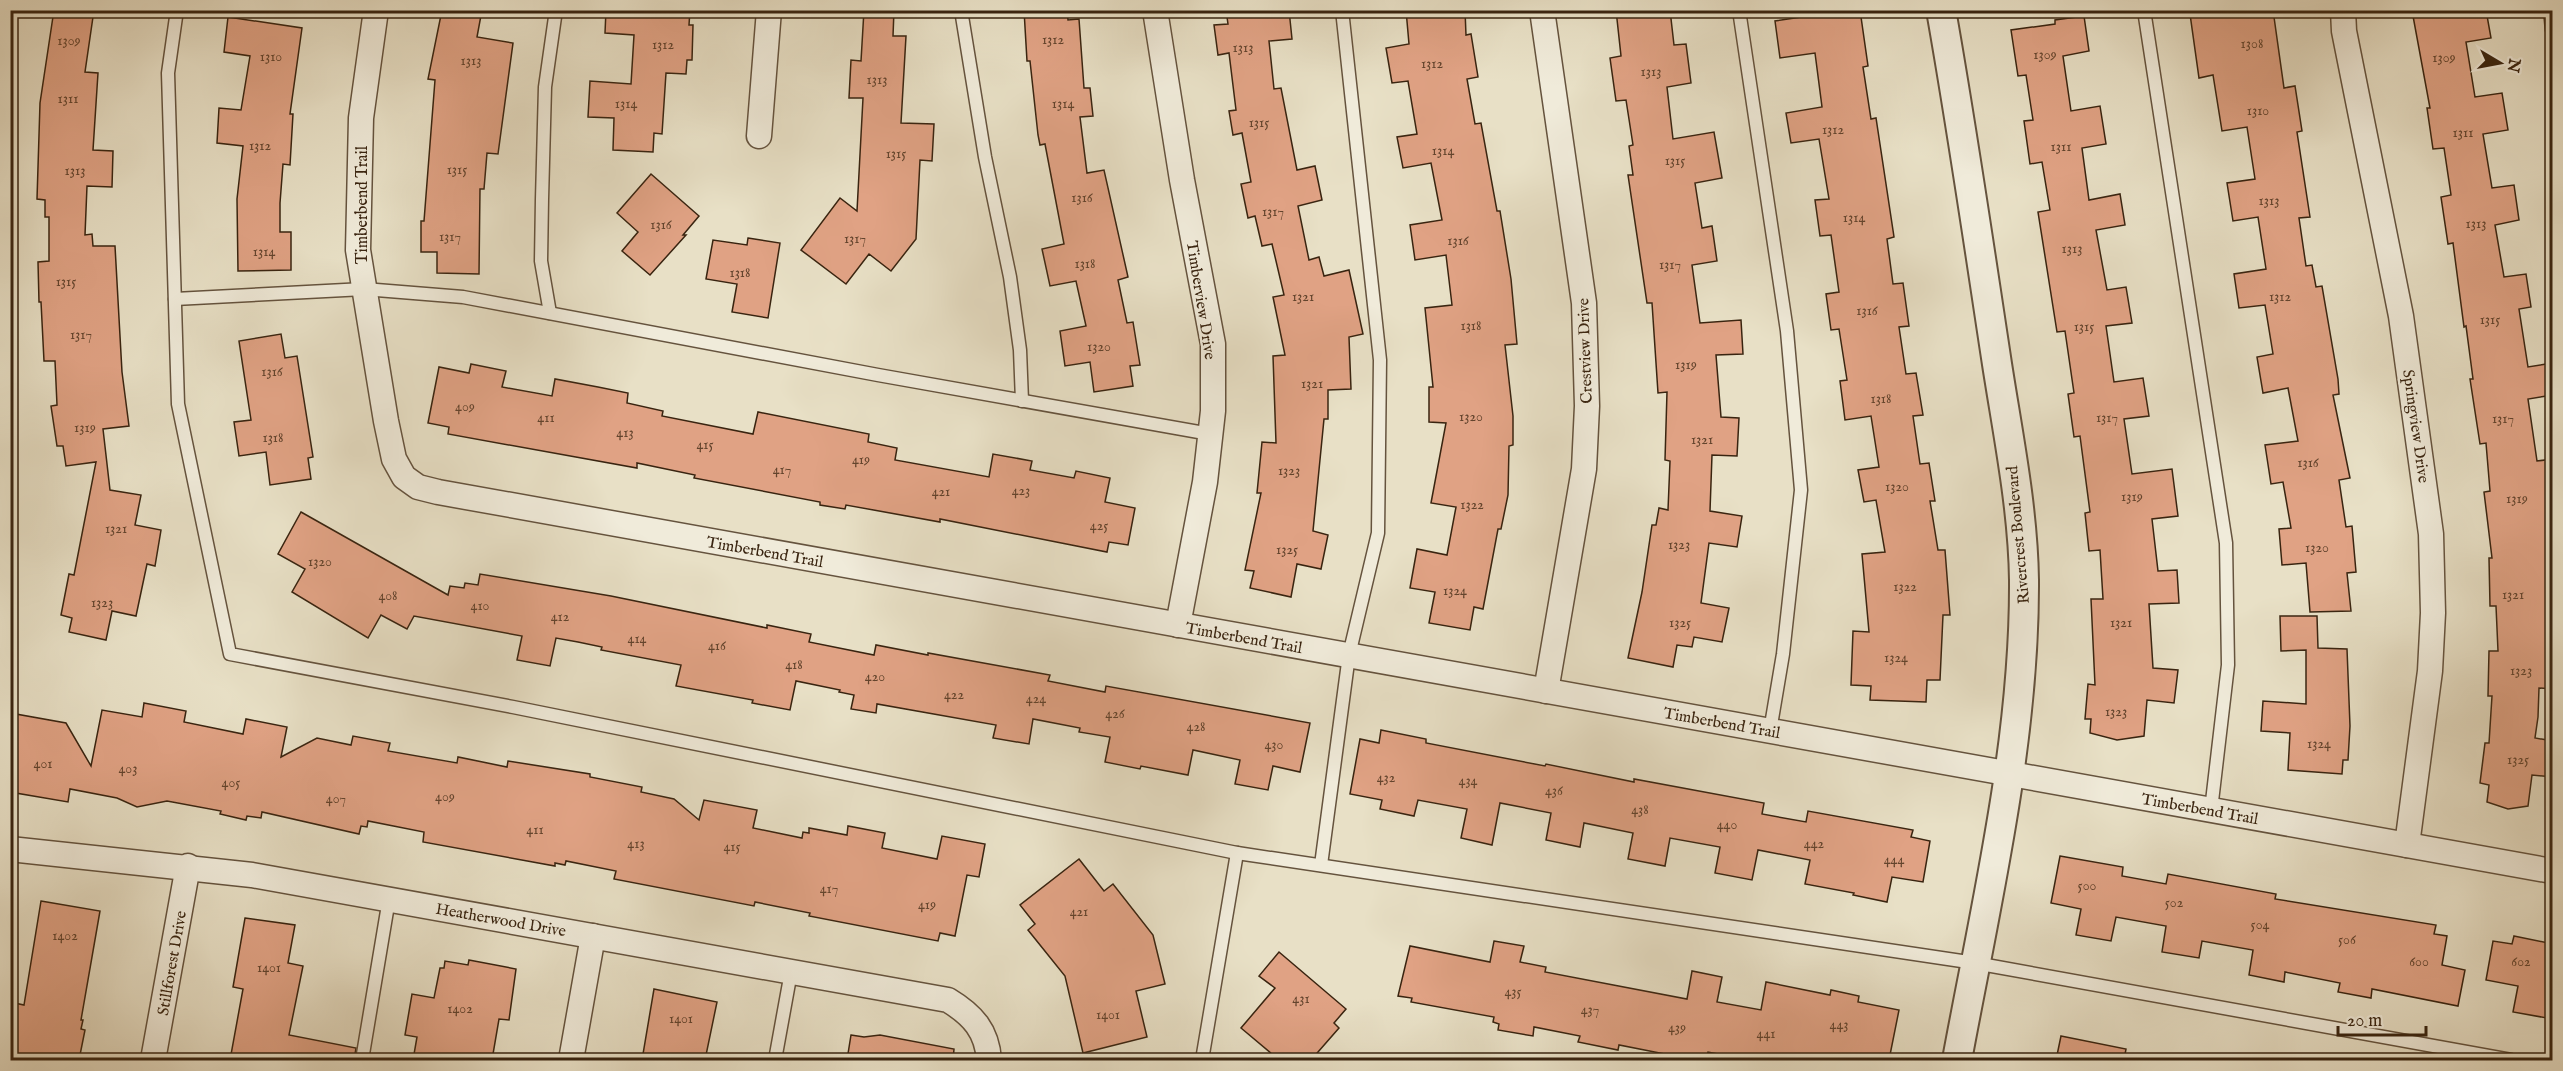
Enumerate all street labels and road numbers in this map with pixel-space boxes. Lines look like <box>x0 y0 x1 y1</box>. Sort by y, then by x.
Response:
street label: Timberbend Trail <box>353 145 373 264</box>
street label: Timberview Drive <box>1181 240 1219 361</box>
street label: Crestview Drive <box>1574 298 1598 404</box>
street label: Springview Drive <box>2397 368 2433 484</box>
street label: Rivercrest Boulevard <box>2003 464 2035 605</box>
street label: Timberbend Trail <box>705 533 825 573</box>
street label: Timberbend Trail <box>1184 619 1304 659</box>
street label: Timberbend Trail <box>1662 704 1782 744</box>
street label: Timberbend Trail <box>2140 790 2260 830</box>
street label: Heatherwood Drive <box>434 900 567 942</box>
street label: Stillforest Drive <box>154 909 192 1017</box>

